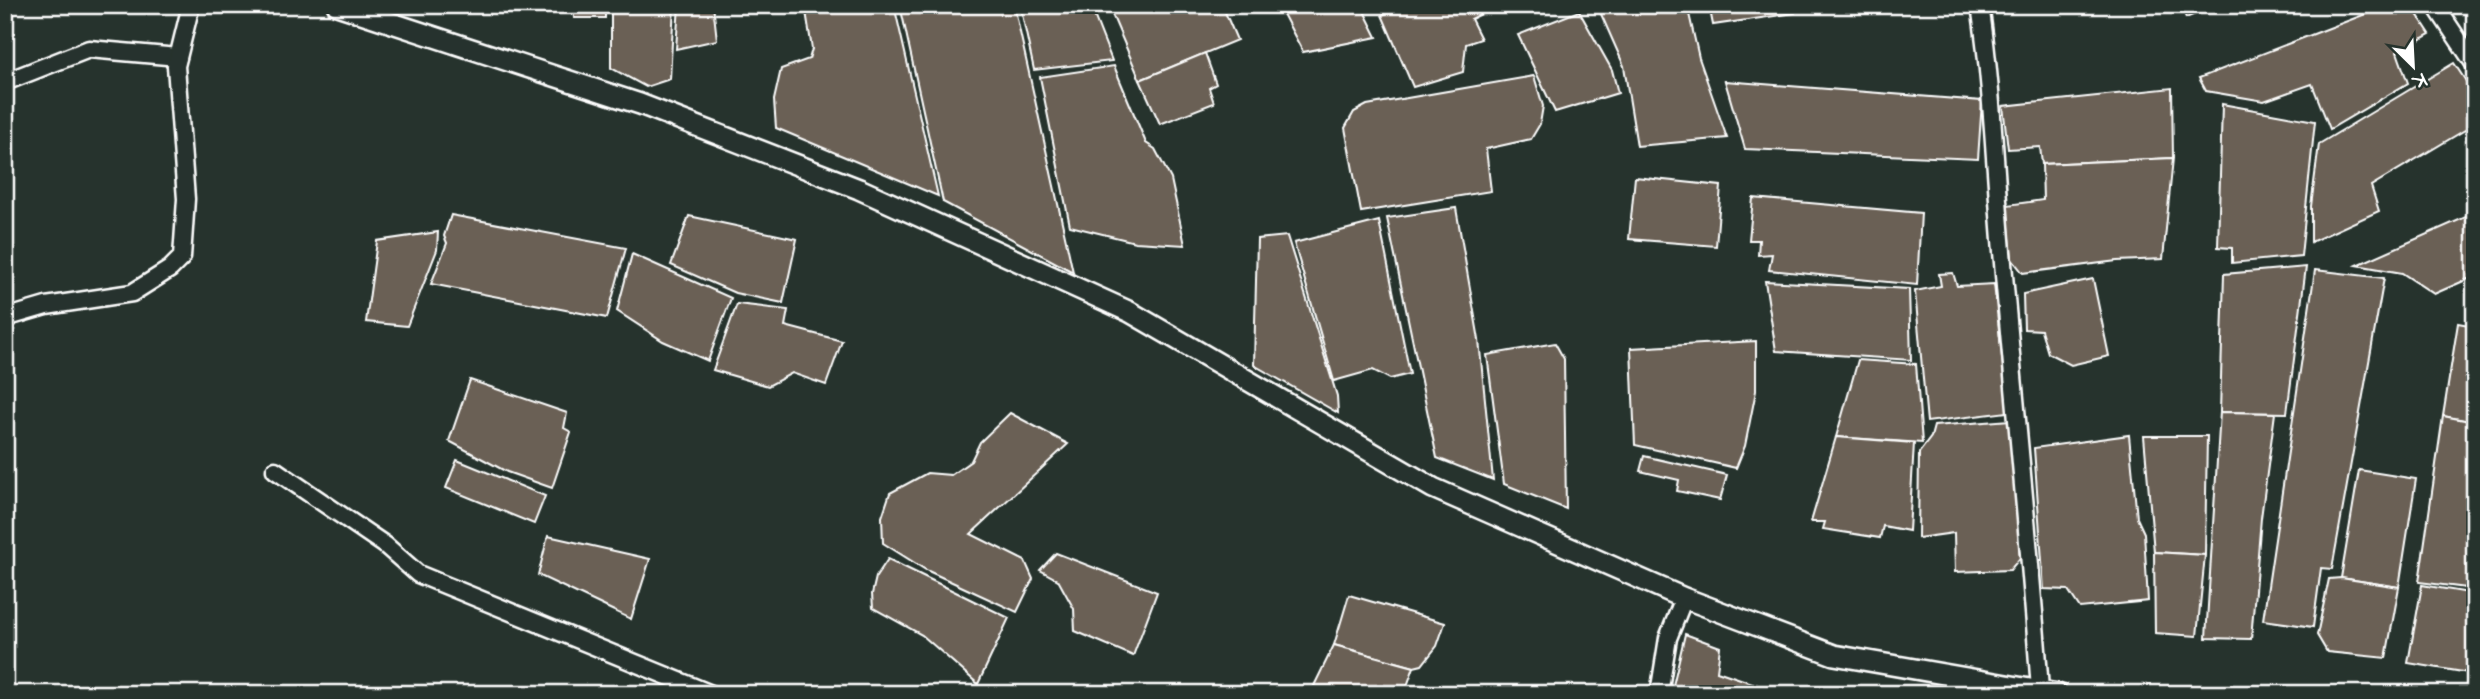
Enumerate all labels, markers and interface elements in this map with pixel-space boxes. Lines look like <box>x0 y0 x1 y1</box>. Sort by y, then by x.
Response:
north arrow <box>2378 32 2448 102</box>
text: K <box>2408 66 2431 95</box>

